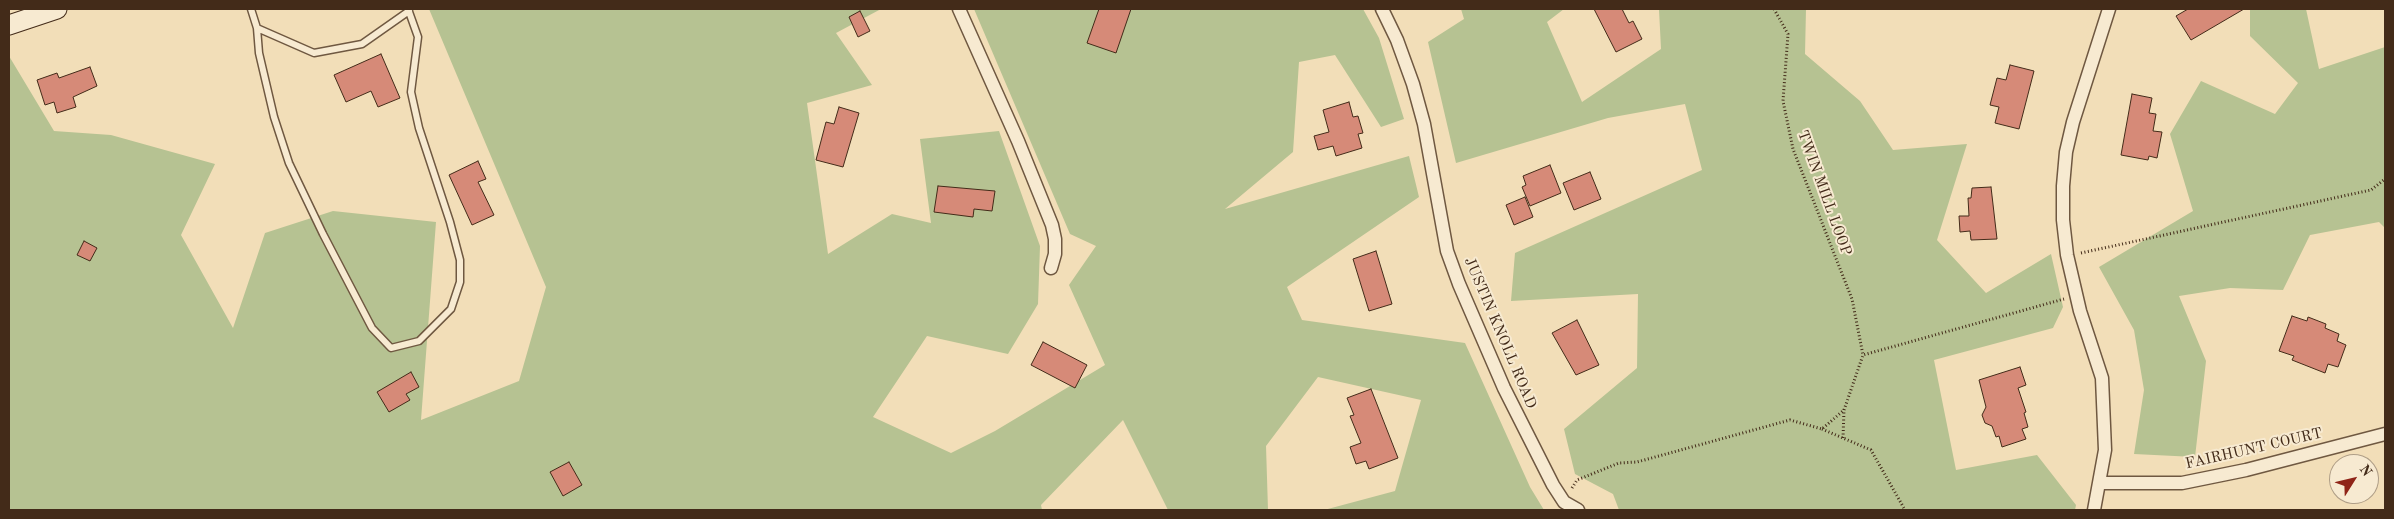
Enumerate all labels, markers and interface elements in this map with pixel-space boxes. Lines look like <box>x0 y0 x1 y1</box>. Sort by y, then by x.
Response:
street label: TWIN MILL LOOP <box>1793 128 1855 258</box>
street label: JUSTIN KNOLL ROAD <box>1460 255 1540 411</box>
street label: FAIRHUNT COURT <box>2184 424 2324 474</box>
north arrow <box>2329 454 2379 504</box>
text: N <box>2357 462 2374 479</box>

